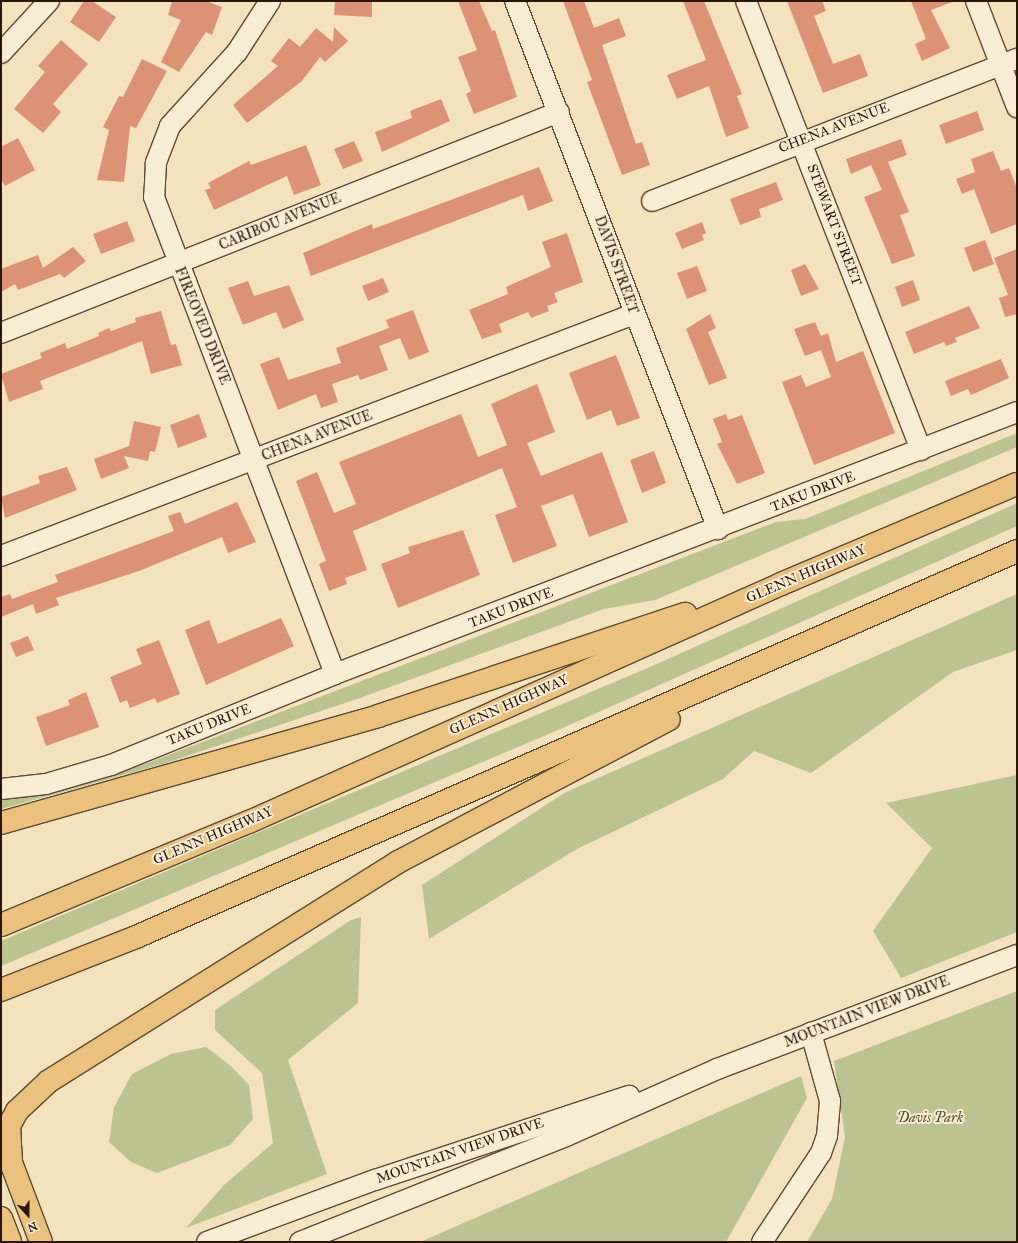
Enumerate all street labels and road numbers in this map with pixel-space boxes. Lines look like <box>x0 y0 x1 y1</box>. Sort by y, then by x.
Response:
street label: CHENA AVENUE <box>776 99 892 157</box>
street label: STEWART STREET <box>803 162 865 288</box>
street label: CARIBOU AVENUE <box>217 190 343 254</box>
street label: DAVIS STREET <box>590 214 642 316</box>
street label: FIREOVED DRIVE <box>171 265 233 387</box>
street label: CHENA AVENUE <box>259 407 375 465</box>
street label: TAKU DRIVE <box>768 468 858 516</box>
street label: GLENN HIGHWAY <box>744 541 868 607</box>
street label: TAKU DRIVE <box>466 584 556 632</box>
street label: GLENN HIGHWAY <box>447 671 571 739</box>
street label: TAKU DRIVE <box>165 701 253 749</box>
street label: GLENN HIGHWAY <box>151 803 275 869</box>
street label: MOUNTAIN VIEW DRIVE <box>782 973 952 1051</box>
street label: MOUNTAIN VIEW DRIVE <box>374 1114 546 1188</box>

